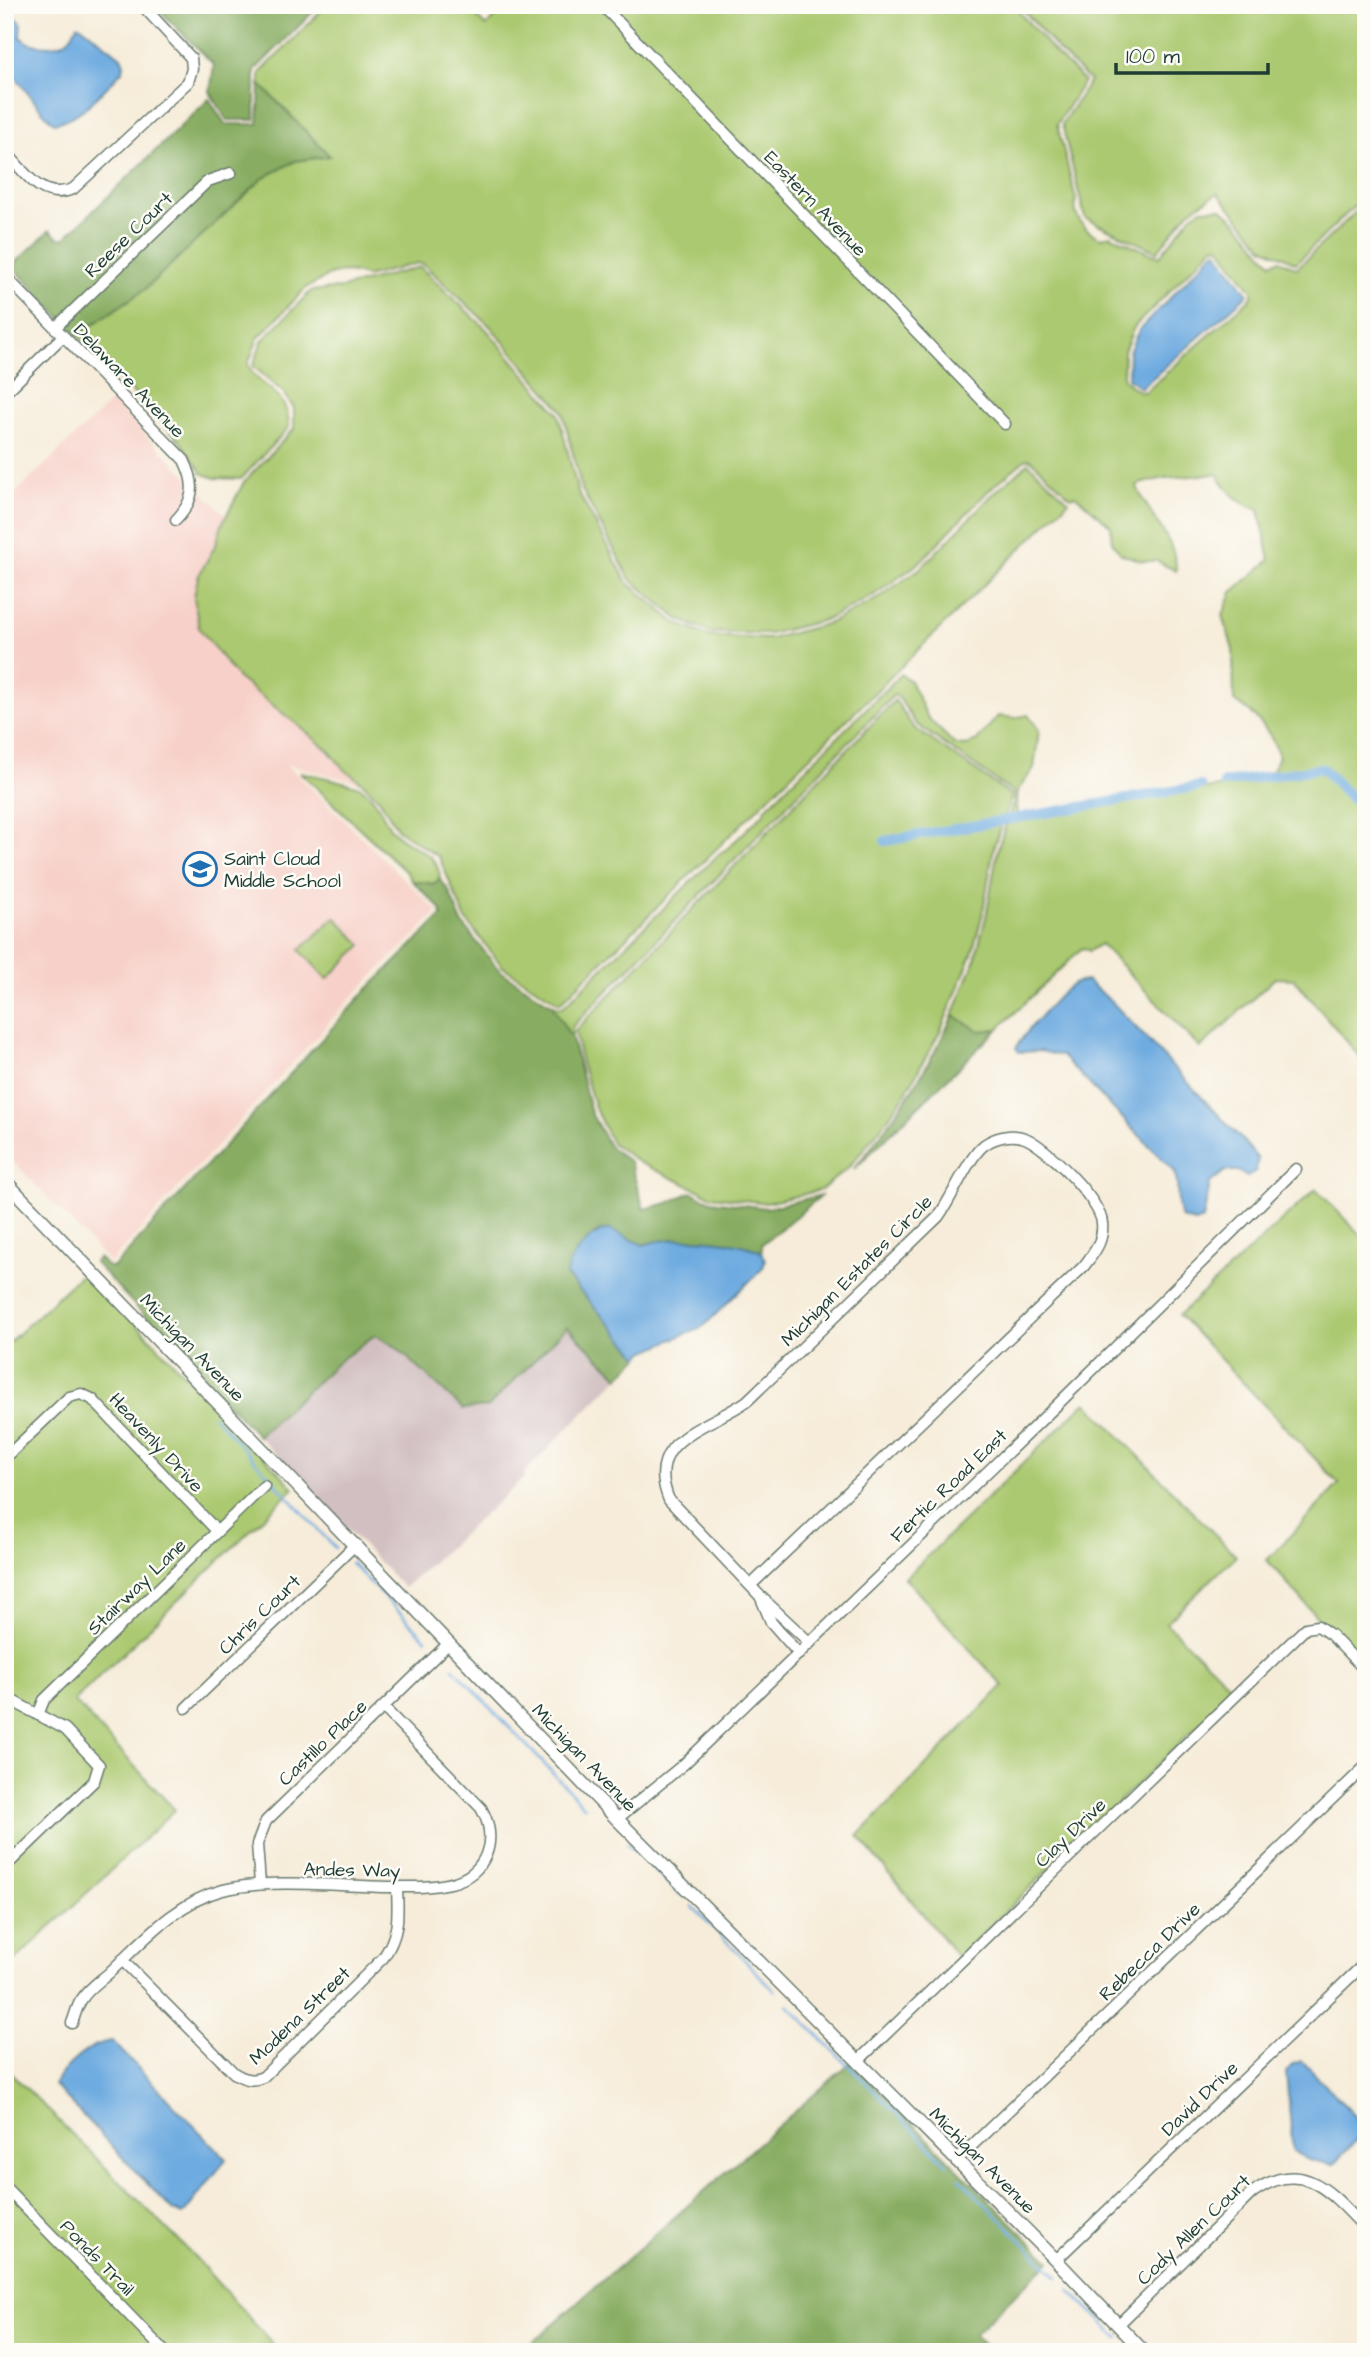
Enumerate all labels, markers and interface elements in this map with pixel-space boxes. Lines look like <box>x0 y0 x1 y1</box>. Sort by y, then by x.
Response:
scale bar <box>1116 32 1268 76</box>
text: 100 m <box>1126 42 1181 71</box>
street label: Eastern Avenue <box>757 145 872 263</box>
street label: Reese Court <box>79 186 179 284</box>
street label: Delaware Avenue <box>67 318 191 445</box>
place label: Saint Cloud Middle School <box>224 846 341 895</box>
school or university icon: Saint Cloud Middle School <box>181 850 219 888</box>
street label: Michigan Estates Circle <box>775 1189 940 1354</box>
street label: Michigan Avenue <box>132 1288 251 1409</box>
street label: Heavenly Drive <box>102 1387 209 1500</box>
street label: Fertic Road East <box>884 1423 1014 1549</box>
street label: Stairway Lane <box>81 1533 193 1642</box>
street label: Chris Court <box>213 1569 308 1661</box>
street label: Castillo Place <box>272 1694 374 1793</box>
street label: Michigan Avenue <box>524 1698 643 1819</box>
street label: Clay Drive <box>1029 1792 1113 1875</box>
street label: Andes Way <box>303 1856 401 1886</box>
street label: Rebecca Drive <box>1093 1897 1207 2008</box>
street label: Modena Street <box>243 1960 357 2072</box>
street label: David Drive <box>1155 2055 1245 2143</box>
street label: Michigan Avenue <box>922 2102 1041 2221</box>
street label: Cody Allen Court <box>1131 2168 1258 2292</box>
street label: Ponds Trail <box>54 2214 140 2302</box>

